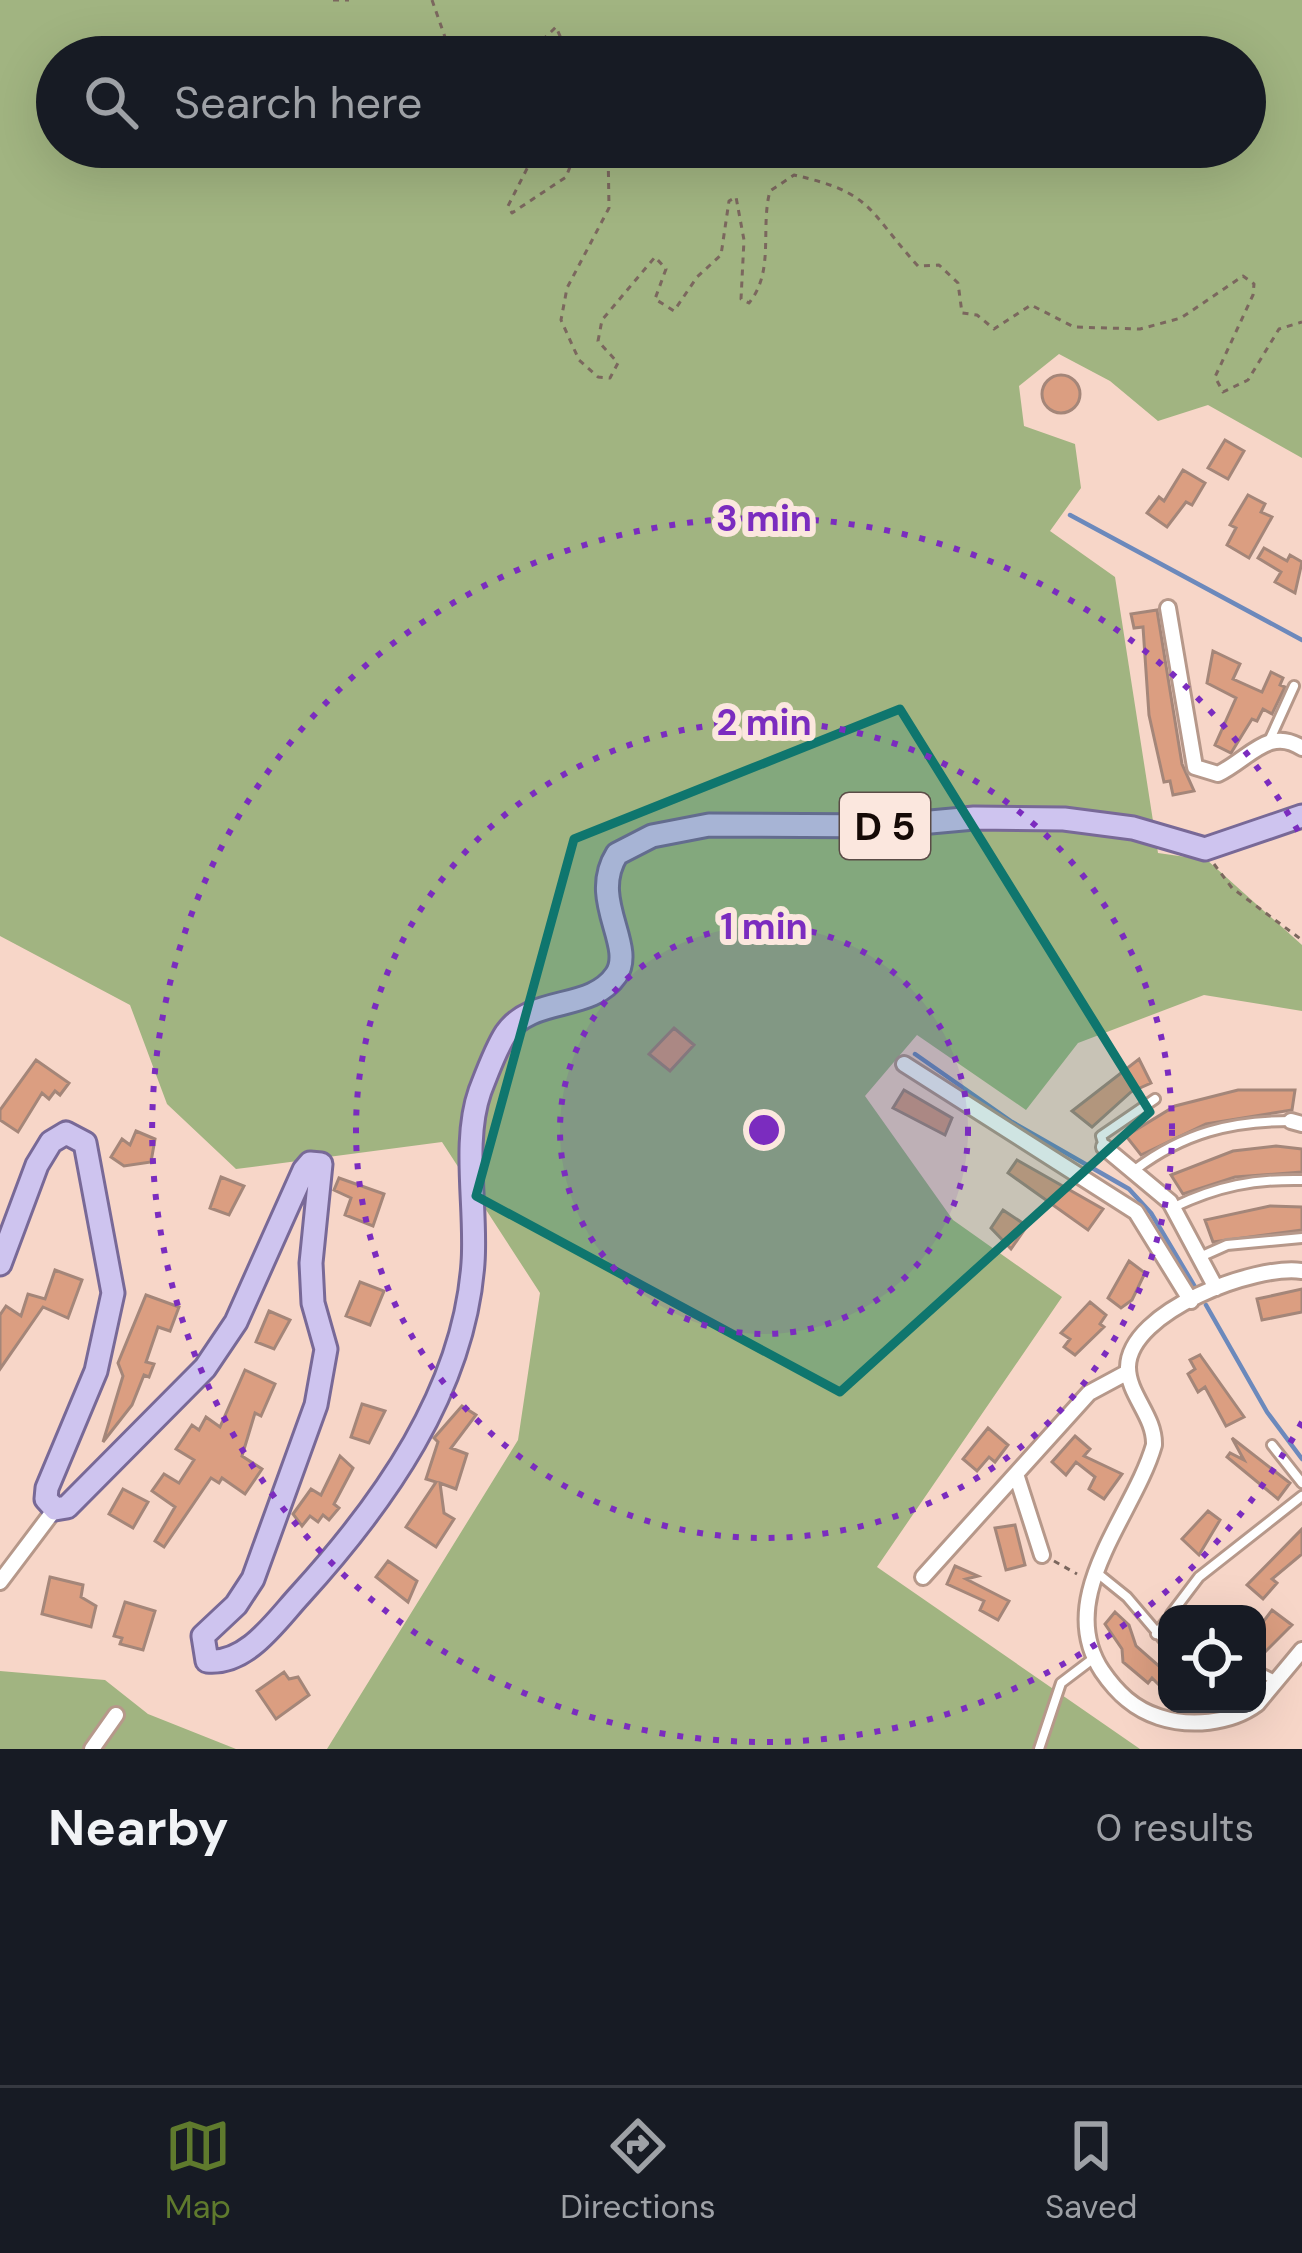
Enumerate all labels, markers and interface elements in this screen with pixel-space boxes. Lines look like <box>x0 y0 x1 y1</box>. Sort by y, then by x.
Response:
search box <box>36 36 1266 168</box>
icon: search <box>78 69 144 135</box>
text: Search here <box>174 73 422 132</box>
text: 3 min <box>716 495 812 542</box>
text: 2 min <box>716 699 812 746</box>
road number: D 5 <box>840 793 930 859</box>
text: 1 min <box>720 903 808 950</box>
centre of rings <box>743 1109 785 1151</box>
map controls <box>1158 1605 1266 1713</box>
button: locate <box>1158 1605 1266 1713</box>
text: Nearby <box>48 1794 229 1861</box>
text: 0 results <box>1096 1802 1254 1853</box>
tab: Map <box>165 2113 231 2228</box>
tab: Directions <box>560 2113 716 2228</box>
tab: Saved <box>1045 2113 1137 2228</box>

